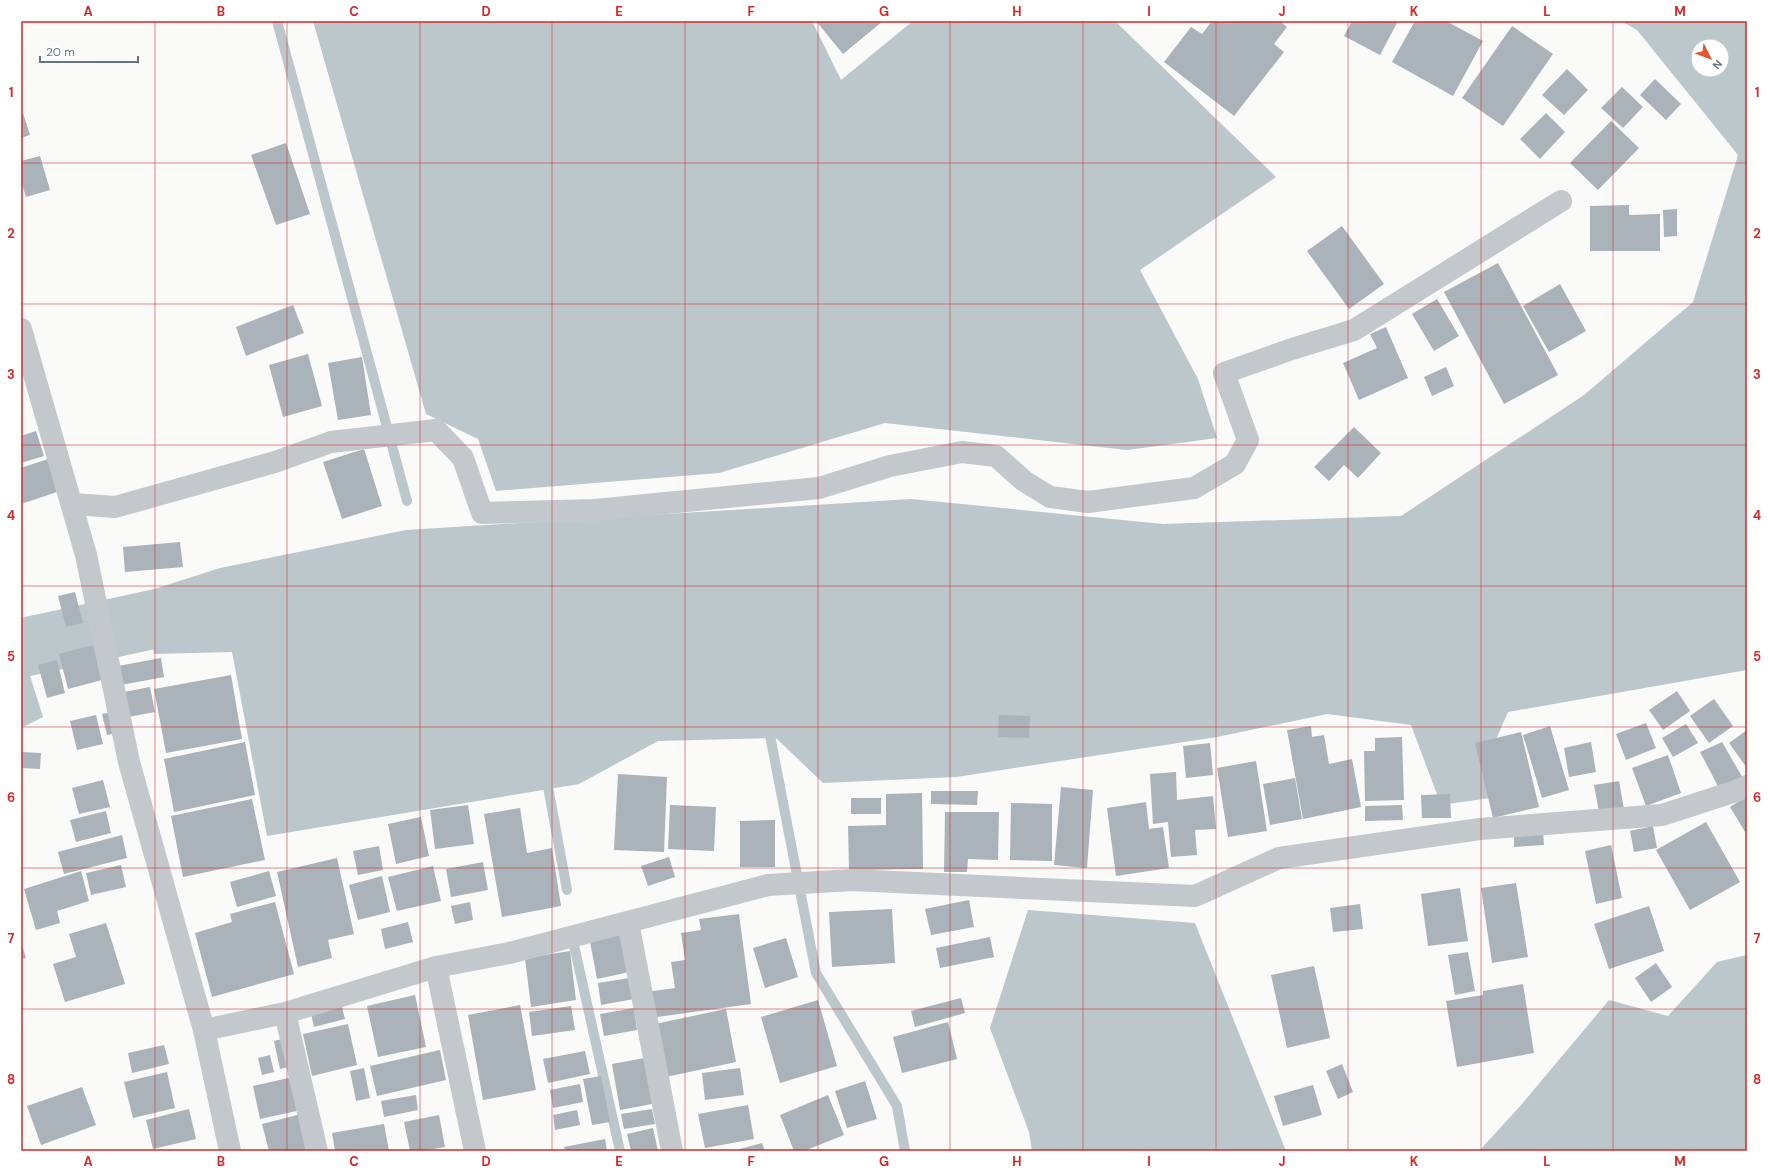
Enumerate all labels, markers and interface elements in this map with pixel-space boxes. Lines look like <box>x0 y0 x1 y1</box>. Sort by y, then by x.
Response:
text: A <box>83 3 93 20</box>
text: B <box>217 3 225 20</box>
text: C <box>349 3 359 20</box>
text: D <box>481 3 491 20</box>
text: E <box>615 3 623 20</box>
text: F <box>747 3 755 20</box>
text: G <box>879 3 889 20</box>
text: H <box>1012 3 1022 20</box>
text: I <box>1147 3 1151 20</box>
text: J <box>1278 3 1286 20</box>
text: K <box>1410 3 1419 20</box>
text: L <box>1543 3 1551 20</box>
text: M <box>1674 3 1686 20</box>
scale bar <box>40 38 138 64</box>
north arrow <box>1690 38 1730 78</box>
text: 20 m <box>46 44 75 60</box>
text: N <box>1710 57 1725 72</box>
text: 1 <box>9 84 13 101</box>
text: 1 <box>1755 84 1759 101</box>
text: 2 <box>7 225 15 242</box>
text: 2 <box>1753 225 1761 242</box>
text: 3 <box>7 366 15 383</box>
text: 3 <box>1753 366 1761 383</box>
text: 4 <box>7 507 15 524</box>
text: 4 <box>1753 507 1761 524</box>
text: 5 <box>7 648 15 665</box>
text: 5 <box>1753 648 1761 665</box>
text: 6 <box>7 789 15 806</box>
text: 6 <box>1753 789 1761 806</box>
text: 7 <box>8 930 15 947</box>
text: 7 <box>1754 930 1761 947</box>
text: 8 <box>7 1071 15 1088</box>
text: 8 <box>1753 1071 1761 1088</box>
text: A <box>83 1153 93 1170</box>
text: B <box>217 1153 225 1170</box>
text: C <box>349 1153 359 1170</box>
text: D <box>481 1153 491 1170</box>
text: E <box>615 1153 623 1170</box>
text: F <box>747 1153 755 1170</box>
text: G <box>879 1153 889 1170</box>
text: H <box>1012 1153 1022 1170</box>
text: I <box>1147 1153 1151 1170</box>
text: J <box>1278 1153 1286 1170</box>
text: K <box>1410 1153 1419 1170</box>
text: L <box>1543 1153 1551 1170</box>
text: M <box>1674 1153 1686 1170</box>

